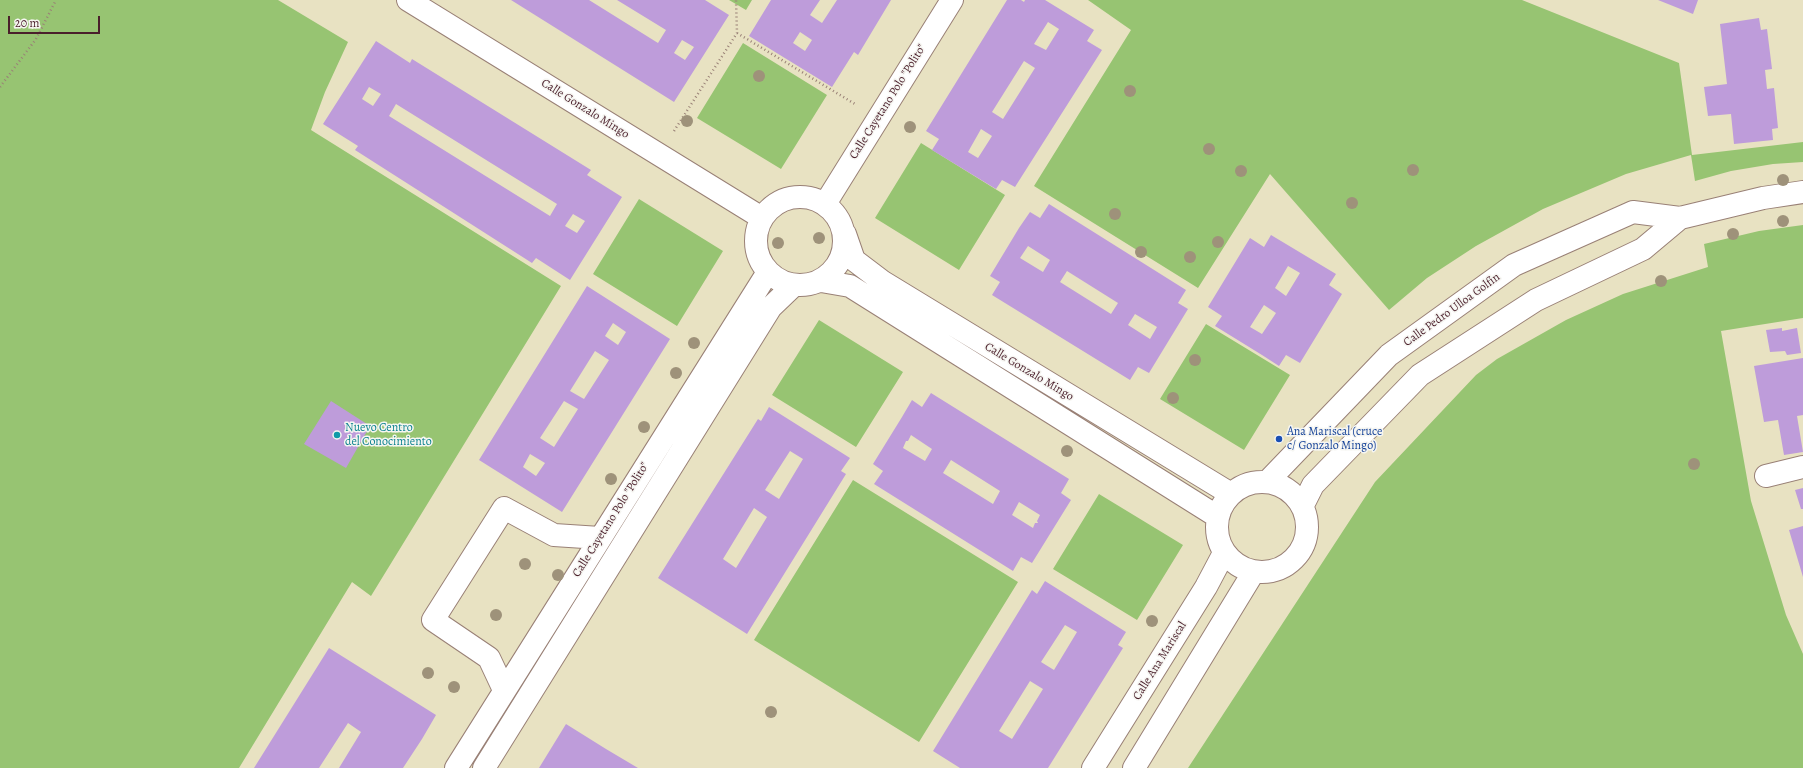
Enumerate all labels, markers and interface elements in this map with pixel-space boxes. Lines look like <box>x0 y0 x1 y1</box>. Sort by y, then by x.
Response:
scale bar <box>10 8 102 34</box>
text: 20 m <box>15 15 39 31</box>
street label: Calle Cayetano Polo "Polito" <box>847 42 929 162</box>
street label: Calle Gonzalo Mingo <box>538 76 632 142</box>
street label: Calle Pedro Ulloa Golfín <box>1401 270 1503 350</box>
street label: Calle Gonzalo Mingo <box>982 340 1076 404</box>
place label: Nuevo Centro del Conocimiento <box>345 421 432 449</box>
place label: Ana Mariscal (cruce c/ Gonzalo Mingo) <box>1287 425 1382 453</box>
marker: Nuevo Centro del Conocimiento <box>332 430 342 440</box>
marker: Ana Mariscal (cruce c/ Gonzalo Mingo) <box>1274 434 1284 444</box>
street label: Calle Cayetano Polo "Polito" <box>570 460 652 580</box>
street label: Calle Ana Mariscal <box>1130 619 1190 703</box>

